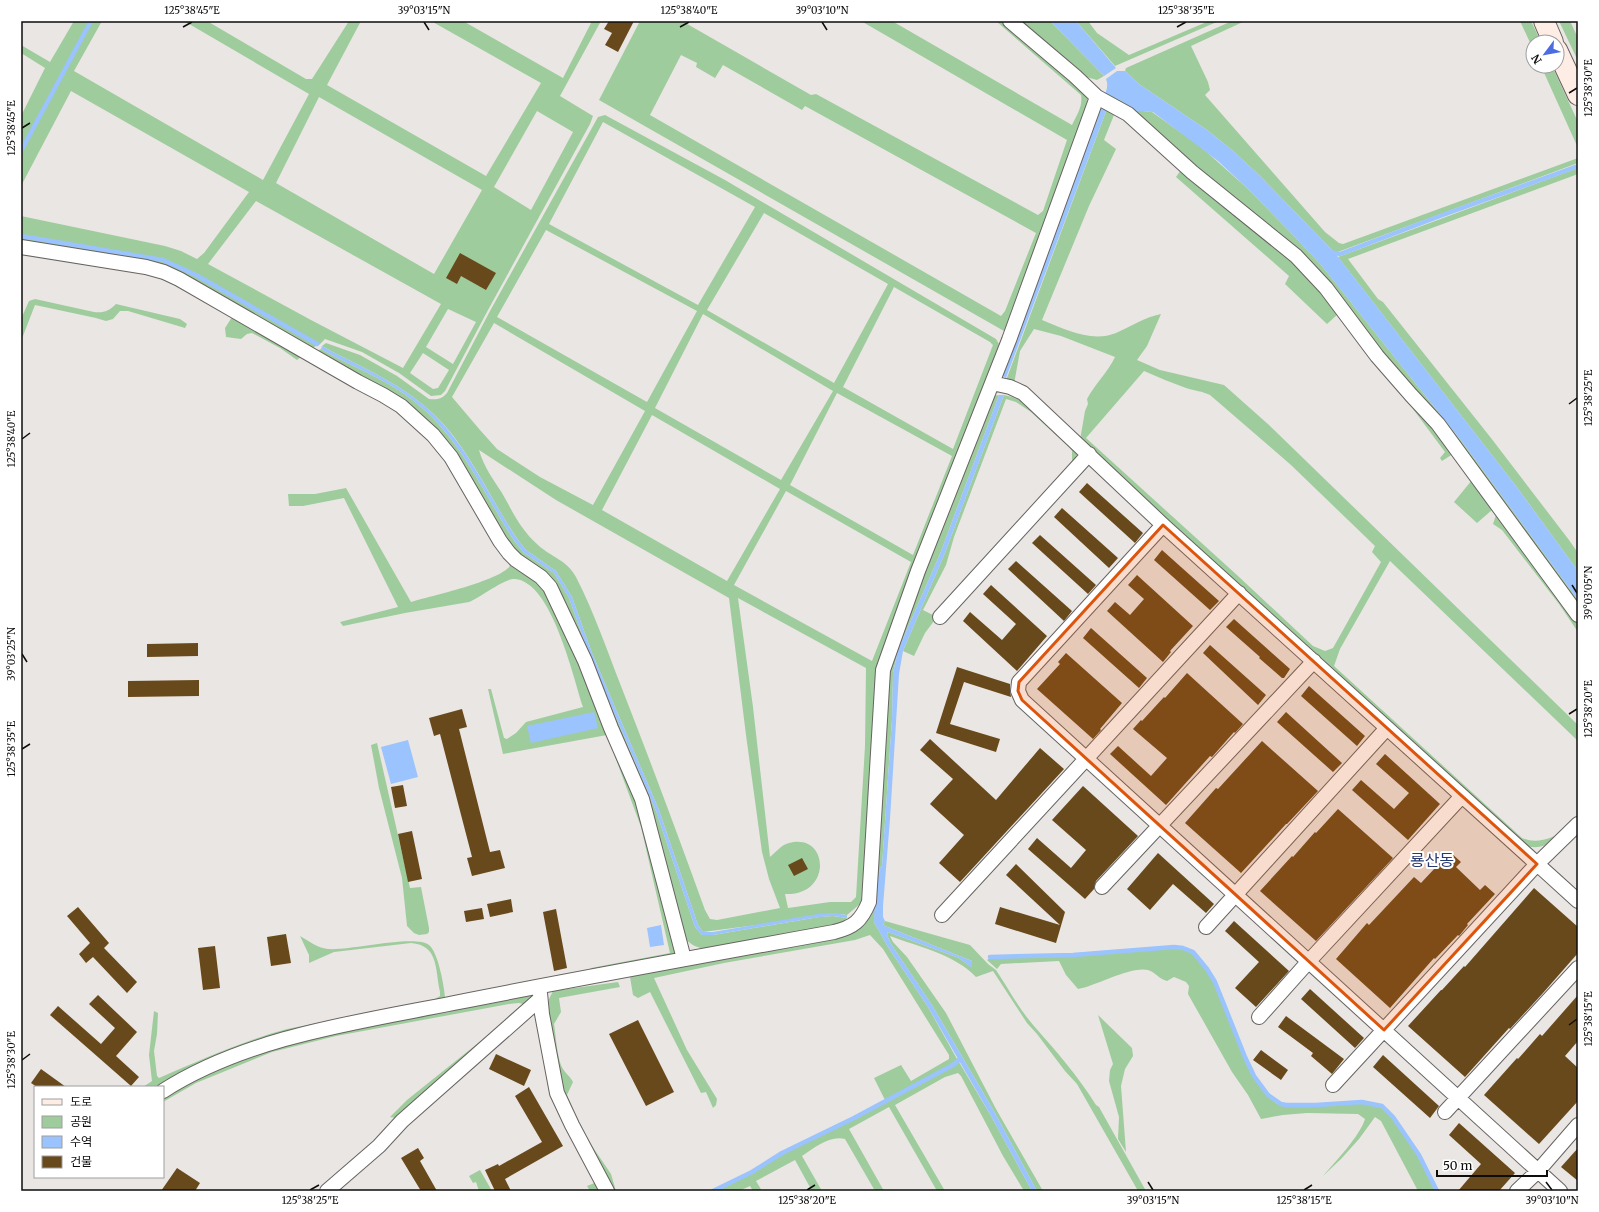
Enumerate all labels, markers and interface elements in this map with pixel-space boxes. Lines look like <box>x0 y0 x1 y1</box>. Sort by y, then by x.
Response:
text: 125°38'45"E <box>164 4 220 17</box>
text: 39°03'15"N <box>398 4 450 17</box>
text: 125°38'40"E <box>661 4 718 17</box>
text: 39°03'10"N <box>795 4 849 17</box>
text: 125°38'35"E <box>1158 4 1215 17</box>
north arrow <box>1525 34 1565 74</box>
text: N <box>1528 52 1545 67</box>
text: 125°38'30"E <box>1582 59 1595 117</box>
text: 125°38'45"E <box>5 100 18 156</box>
text: 125°38'25"E <box>1582 369 1595 426</box>
text: 125°38'40"E <box>5 410 18 467</box>
text: 39°03'05"N <box>1582 566 1595 620</box>
text: 39°03'25"N <box>5 627 18 681</box>
text: 125°38'20"E <box>1582 680 1595 738</box>
text: 125°38'35"E <box>5 720 18 777</box>
district label: 룡산동 <box>1410 850 1454 870</box>
text: 125°38'15"E <box>1582 991 1595 1047</box>
text: 125°38'30"E <box>5 1031 18 1089</box>
legend <box>34 1086 164 1178</box>
text: 도로 <box>70 1094 92 1109</box>
text: 공원 <box>70 1114 92 1129</box>
text: 수역 <box>70 1134 92 1149</box>
scale bar <box>1437 1152 1547 1178</box>
text: 건물 <box>70 1154 92 1169</box>
text: 50 m <box>1443 1158 1472 1173</box>
text: 125°38'25"E <box>282 1194 339 1207</box>
text: 125°38'20"E <box>778 1194 836 1207</box>
text: 39°03'15"N <box>1127 1194 1179 1207</box>
text: 125°38'15"E <box>1276 1194 1332 1207</box>
text: 39°03'10"N <box>1525 1194 1579 1207</box>

